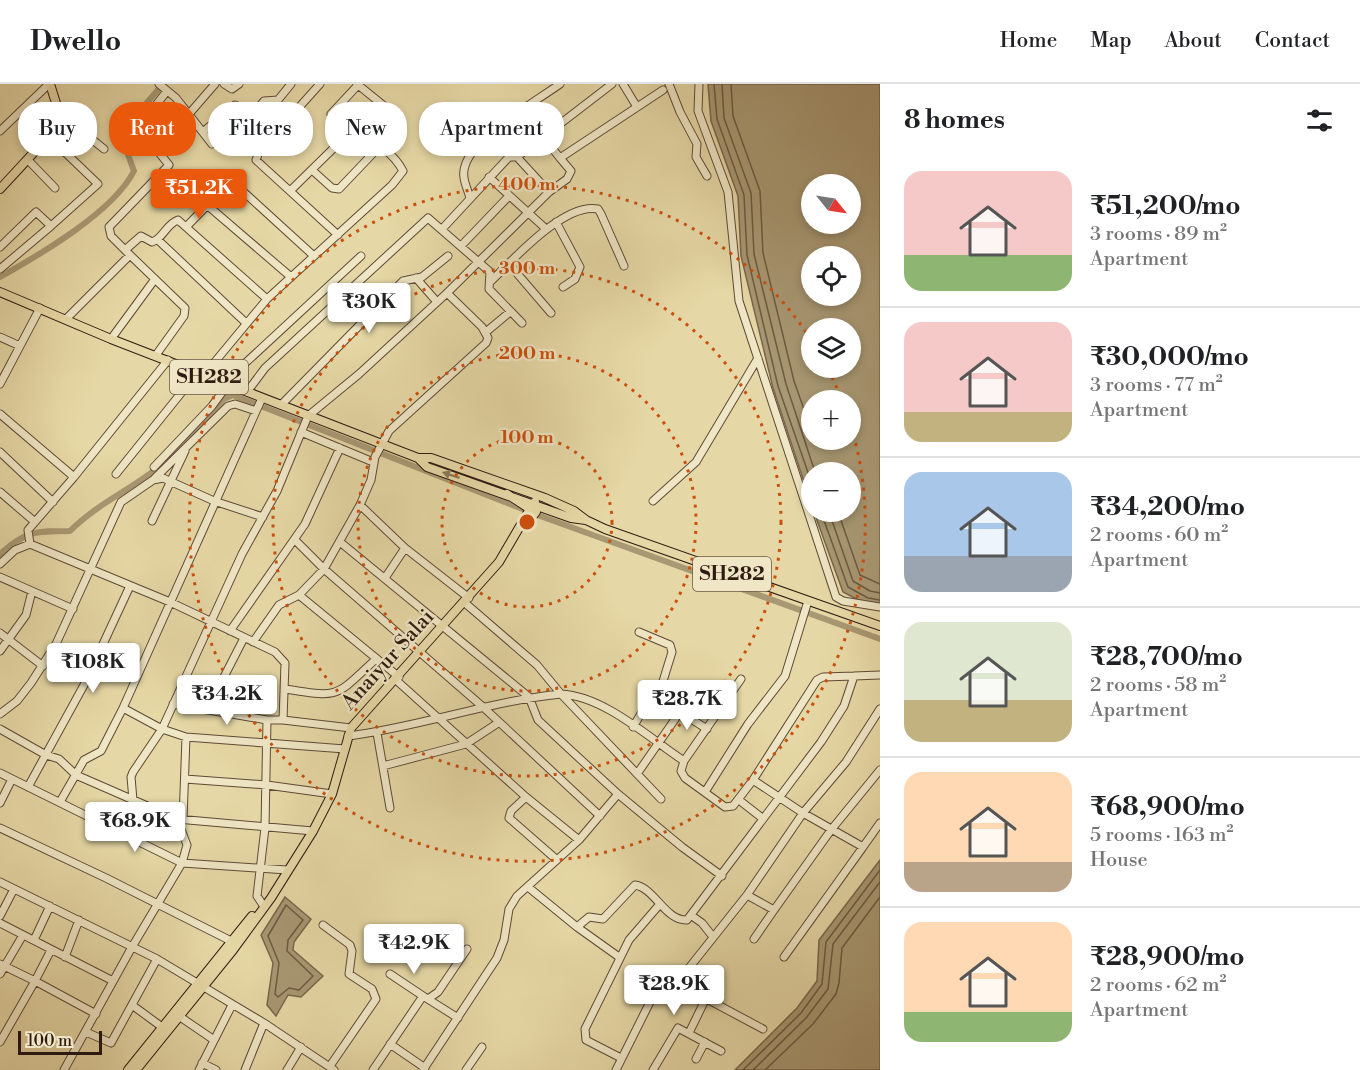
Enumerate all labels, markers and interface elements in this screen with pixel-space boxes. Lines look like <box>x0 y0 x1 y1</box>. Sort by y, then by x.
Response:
text: Dwello <box>30 24 121 59</box>
text: Home <box>1000 28 1057 54</box>
text: Map <box>1090 28 1132 54</box>
text: About <box>1165 28 1222 54</box>
text: Contact <box>1255 28 1330 54</box>
chip: Buy <box>18 102 97 156</box>
chip: Rent <box>109 102 196 156</box>
chip: Filters <box>208 102 313 156</box>
chip: New <box>325 102 407 156</box>
chip: Apartment <box>419 102 564 156</box>
text: 8 homes <box>904 104 1005 136</box>
icon: filters <box>1303 104 1336 137</box>
pin: ₹51.2K <box>150 169 248 220</box>
text: 400 m <box>498 173 556 196</box>
north arrow <box>801 174 861 234</box>
map controls <box>801 174 861 522</box>
text: ₹51.2K <box>165 176 233 201</box>
text: ₹51,200/mo <box>1090 190 1241 222</box>
icon: home <box>952 195 1024 267</box>
text: 3 rooms · 89 m² <box>1090 222 1227 247</box>
button: locate <box>801 246 861 306</box>
text: Apartment <box>1090 247 1188 272</box>
text: 300 m <box>499 257 556 280</box>
pin: ₹30K <box>333 283 405 334</box>
text: ₹30K <box>342 290 396 315</box>
button: layers <box>801 318 861 378</box>
text: ₹30,000/mo <box>1090 341 1249 373</box>
text: 200 m <box>499 342 556 365</box>
icon: home <box>952 346 1024 418</box>
road number: SH282 <box>170 360 248 394</box>
text: 3 rooms · 77 m² <box>1090 373 1223 398</box>
button: + <box>801 390 861 450</box>
text: Apartment <box>1090 398 1188 423</box>
text: 100 m <box>500 426 554 449</box>
button: − <box>801 462 861 522</box>
one-way arrow <box>442 470 460 479</box>
text: ₹34,200/mo <box>1090 491 1245 523</box>
icon: home <box>952 496 1024 568</box>
centre of rings <box>517 512 537 532</box>
text: 2 rooms · 60 m² <box>1090 523 1228 548</box>
text: Apartment <box>1090 548 1188 573</box>
road number: SH282 <box>693 557 771 591</box>
street label: Anaiyur Salai <box>335 604 440 716</box>
text: ₹28,700/mo <box>1090 641 1243 673</box>
pin: ₹108K <box>51 643 135 694</box>
icon: home <box>952 646 1024 718</box>
text: ₹108K <box>61 650 125 675</box>
text: 2 rooms · 58 m² <box>1090 673 1226 698</box>
pin: ₹34.2K <box>178 675 276 726</box>
pin: ₹28.7K <box>638 680 736 731</box>
text: ₹34.2K <box>191 682 263 707</box>
text: ₹28.7K <box>652 687 722 712</box>
text: Apartment <box>1090 698 1188 723</box>
text: ₹68,900/mo <box>1090 791 1245 823</box>
icon: home <box>952 796 1024 868</box>
pin: ₹68.9K <box>86 802 184 853</box>
text: ₹68.9K <box>99 809 171 834</box>
text: 5 rooms · 163 m² <box>1090 823 1234 848</box>
text: House <box>1090 848 1148 873</box>
pin: ₹42.9K <box>365 924 463 975</box>
text: ₹42.9K <box>378 931 450 956</box>
text: ₹28,900/mo <box>1090 941 1245 973</box>
icon: home <box>952 946 1024 1018</box>
pin: ₹28.9K <box>625 965 723 1016</box>
text: ₹28.9K <box>638 972 710 997</box>
text: 2 rooms · 62 m² <box>1090 973 1226 998</box>
text: Apartment <box>1090 998 1188 1023</box>
scale bar <box>18 1028 102 1056</box>
text: 100 m <box>27 1031 72 1051</box>

